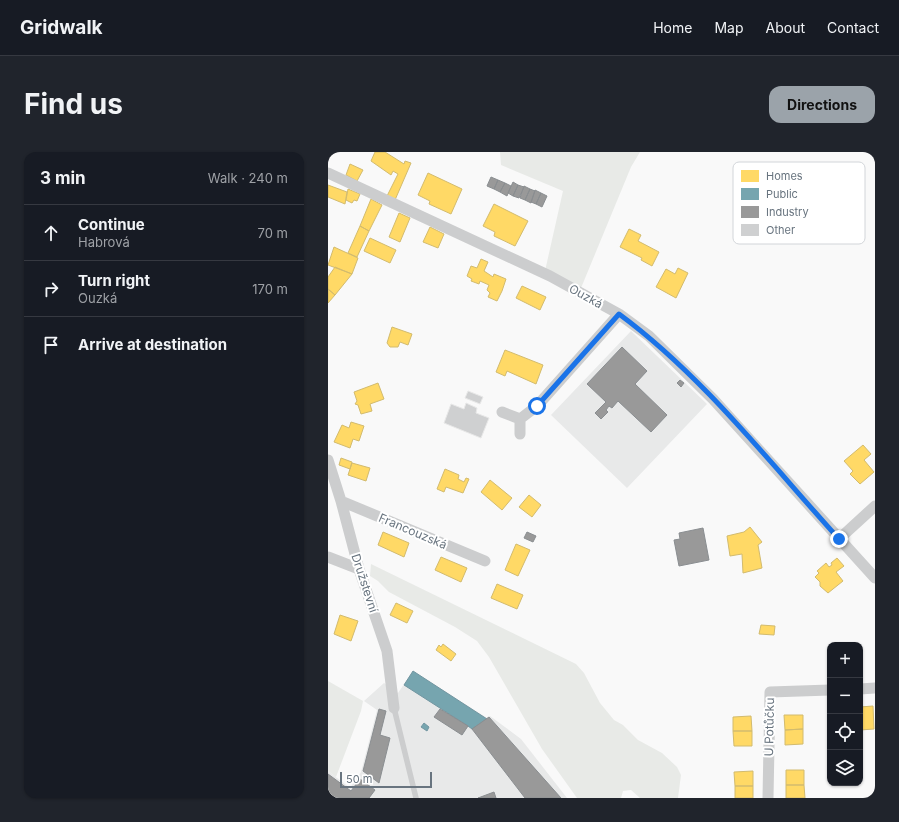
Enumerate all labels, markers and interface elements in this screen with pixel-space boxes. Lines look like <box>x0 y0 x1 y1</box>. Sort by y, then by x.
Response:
text: Gridwalk <box>20 16 103 39</box>
text: Home <box>653 19 692 36</box>
text: Map <box>714 19 744 36</box>
text: About <box>766 19 805 36</box>
text: Contact <box>827 19 879 36</box>
button: Directions <box>769 86 875 123</box>
text: Find us <box>24 87 123 121</box>
legend <box>733 162 865 244</box>
text: 3 min <box>40 168 86 188</box>
text: Homes <box>766 169 803 183</box>
text: Walk · 240 m <box>208 170 288 186</box>
text: Public <box>766 187 798 201</box>
text: Industry <box>766 205 809 219</box>
text: Continue <box>78 215 145 234</box>
icon: ahead <box>40 222 62 244</box>
text: Other <box>766 223 795 237</box>
text: 70 m <box>258 225 288 241</box>
text: Habrová <box>78 234 130 250</box>
text: Turn right <box>78 271 150 290</box>
icon: right <box>40 278 62 300</box>
text: 170 m <box>252 281 288 297</box>
street label: Ouzká <box>567 281 605 311</box>
text: Ouzká <box>78 290 117 306</box>
icon: arrive <box>40 334 62 356</box>
text: Arrive at destination <box>78 335 227 354</box>
route start <box>528 397 546 415</box>
street label: Francouzská <box>377 510 449 552</box>
route end <box>830 530 848 548</box>
street label: Družstevní <box>349 552 382 614</box>
map controls <box>827 642 863 786</box>
button: + <box>827 642 863 678</box>
button: − <box>827 678 863 714</box>
street label: U Potůčku <box>761 698 777 756</box>
button: locate <box>827 714 863 750</box>
button: layers <box>827 750 863 786</box>
scale bar <box>340 770 432 789</box>
text: 50 m <box>346 772 372 786</box>

